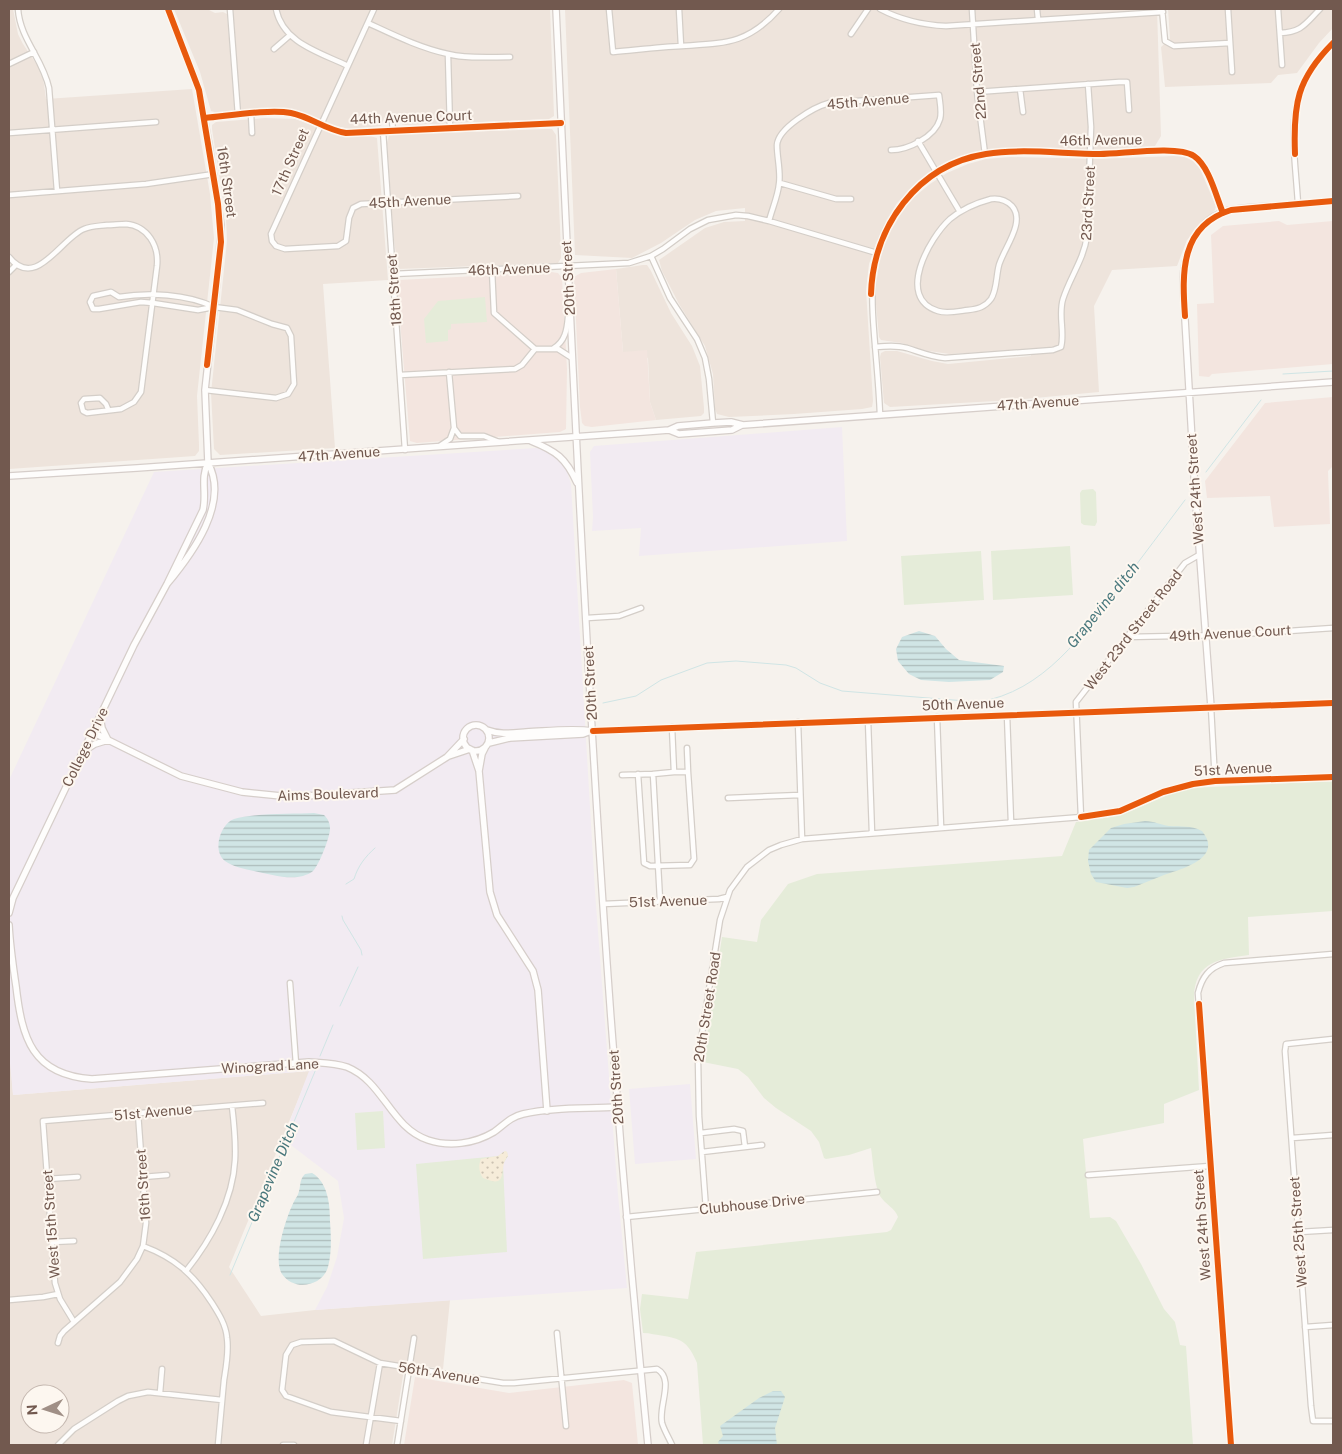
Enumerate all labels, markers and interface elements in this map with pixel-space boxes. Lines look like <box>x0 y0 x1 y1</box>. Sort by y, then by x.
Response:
street label: 22nd Street <box>967 42 989 120</box>
street label: 45th Avenue <box>826 89 910 113</box>
street label: 44th Avenue Court <box>350 107 472 127</box>
street label: 17th Street <box>268 126 312 198</box>
street label: 46th Avenue <box>1060 131 1142 149</box>
street label: 16th Street <box>214 145 240 219</box>
street label: 23rd Street <box>1078 165 1098 241</box>
street label: 45th Avenue <box>368 191 452 211</box>
street label: 20th Street <box>558 240 578 316</box>
street label: 18th Street <box>383 253 405 327</box>
street label: 46th Avenue <box>467 260 551 278</box>
street label: 47th Avenue <box>996 392 1080 414</box>
street label: West 24th Street <box>1183 433 1207 545</box>
street label: 47th Avenue <box>297 443 381 465</box>
water label: Grapevine ditch <box>1063 558 1142 651</box>
street label: West 23rd Street Road <box>1081 567 1185 693</box>
street label: 49th Avenue Court <box>1169 622 1291 644</box>
street label: 20th Street <box>580 645 600 721</box>
street label: 50th Avenue <box>921 695 1005 713</box>
street label: College Drive <box>59 705 111 789</box>
street label: 51st Avenue <box>1193 759 1273 779</box>
street label: Aims Boulevard <box>277 784 379 804</box>
street label: 51st Avenue <box>628 892 708 910</box>
street label: 20th Street Road <box>690 951 724 1063</box>
street label: 20th Street <box>605 1049 627 1125</box>
street label: Winograd Lane <box>221 1055 319 1077</box>
street label: 51st Avenue <box>113 1101 193 1123</box>
water label: Grapevine Ditch <box>244 1119 301 1224</box>
street label: 16th Street <box>133 1148 153 1222</box>
street label: West 15th Street <box>39 1169 63 1279</box>
street label: West 24th Street <box>1190 1169 1214 1281</box>
street label: West 25th Street <box>1286 1176 1310 1288</box>
street label: Clubhouse Drive <box>698 1190 806 1218</box>
street label: 56th Avenue <box>397 1359 481 1387</box>
north arrow <box>20 1384 70 1434</box>
text: N <box>24 1404 40 1416</box>

